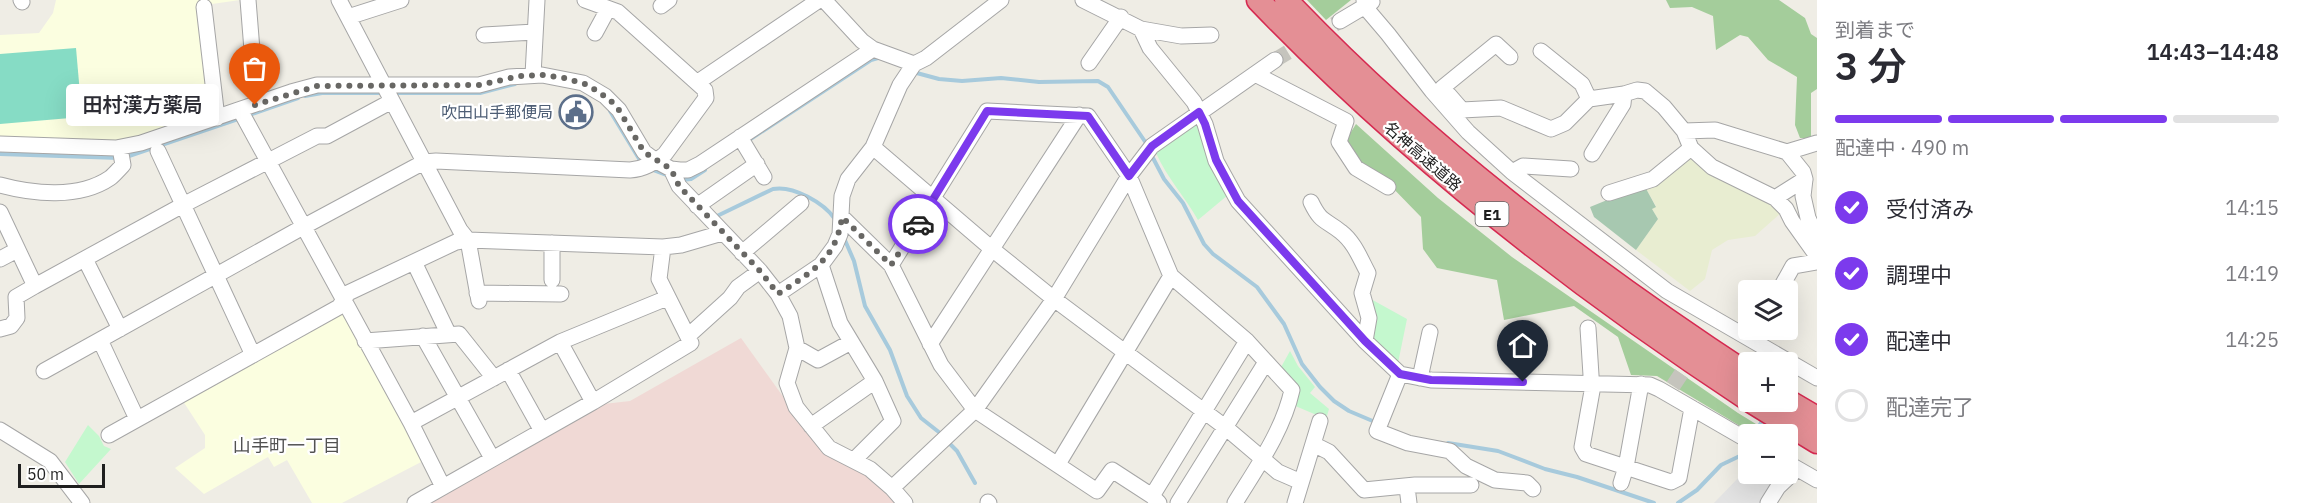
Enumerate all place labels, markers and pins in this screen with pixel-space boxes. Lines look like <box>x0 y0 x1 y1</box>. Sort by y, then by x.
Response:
pin <box>229 43 280 105</box>
callout: 田村漢方薬局 <box>66 84 219 126</box>
public building icon: 吹田山手郵便局 <box>558 94 594 130</box>
place label: 吹田山手郵便局 <box>441 102 553 122</box>
pin <box>1497 320 1548 382</box>

